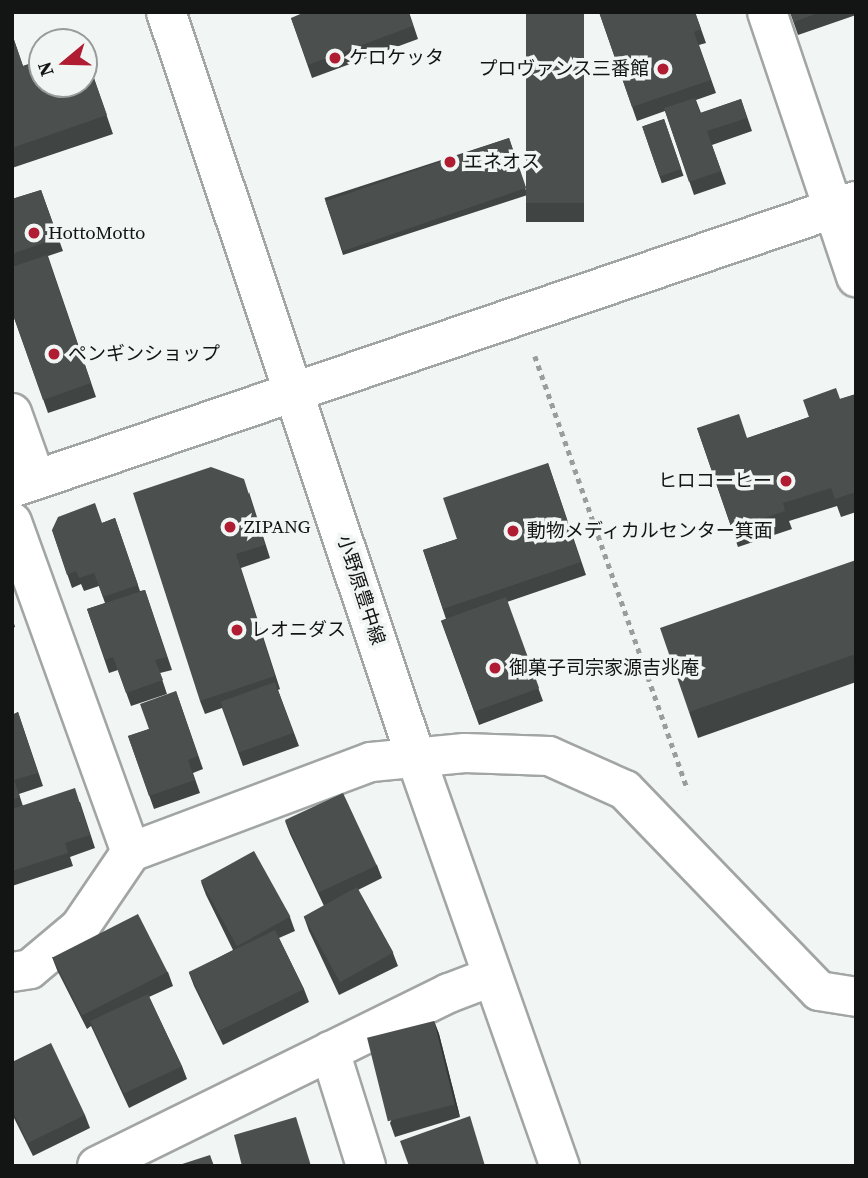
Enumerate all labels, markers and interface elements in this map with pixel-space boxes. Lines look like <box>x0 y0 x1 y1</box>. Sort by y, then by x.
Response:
north arrow <box>28 28 98 98</box>
place label: ケロケッタ <box>349 47 444 69</box>
marker: ケロケッタ <box>327 50 343 66</box>
text: N <box>30 58 60 80</box>
place label: プロヴァンス三番館 <box>478 58 649 80</box>
marker: プロヴァンス三番館 <box>655 61 671 77</box>
place label: エネオス <box>464 151 540 173</box>
marker: エネオス <box>442 154 458 170</box>
place label: HottoMotto <box>48 222 146 244</box>
marker: HottoMotto <box>26 225 42 241</box>
place label: ペンギンショップ <box>68 343 220 365</box>
marker: ペンギンショップ <box>46 346 62 362</box>
place label: ヒロコーヒー <box>658 470 772 492</box>
marker: ヒロコーヒー <box>778 473 794 489</box>
place label: ZIPANG <box>244 516 310 538</box>
marker: ZIPANG <box>222 519 238 535</box>
place label: 動物メディカルセンター箕面 <box>527 520 774 542</box>
marker: 動物メディカルセンター箕面 <box>505 523 521 539</box>
street label: 小野原豊中線 <box>333 532 389 648</box>
place label: レオニダス <box>251 619 346 641</box>
marker: レオニダス <box>229 622 245 638</box>
place label: 御菓子司宗家源吉兆庵 <box>509 657 699 679</box>
marker: 御菓子司宗家源吉兆庵 <box>487 660 503 676</box>

